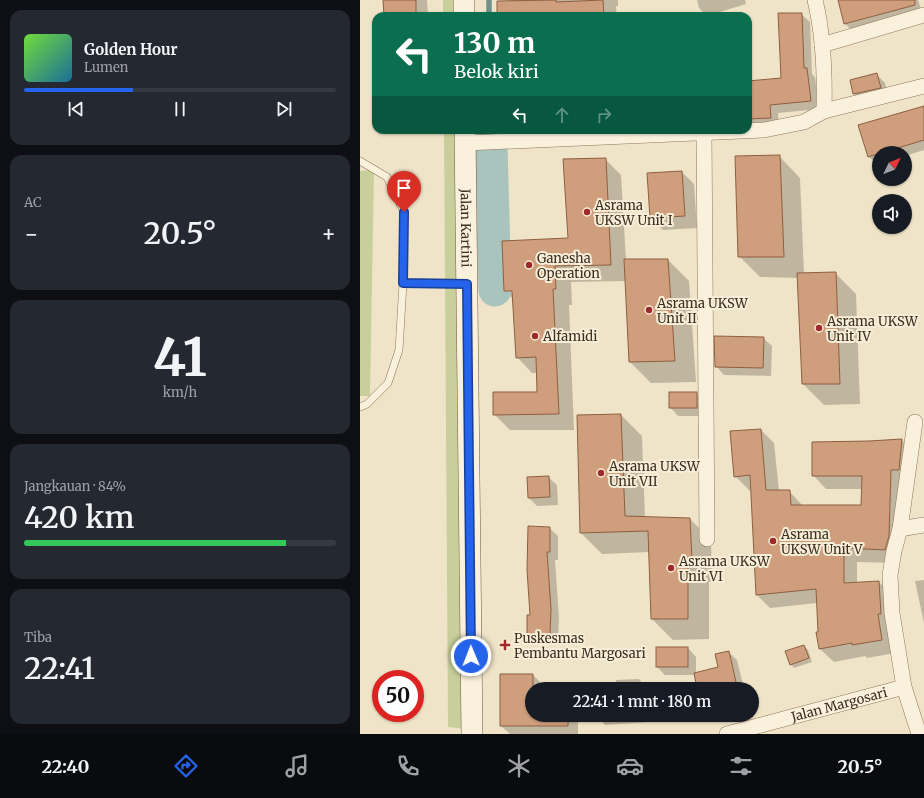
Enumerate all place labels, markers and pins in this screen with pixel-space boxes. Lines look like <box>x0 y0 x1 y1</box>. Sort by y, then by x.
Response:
pin <box>387 171 421 212</box>
place label: Asrama UKSW Unit I <box>594 197 673 229</box>
marker: Asrama UKSW Unit I <box>582 207 592 217</box>
place label: Ganesha Operation <box>537 250 600 282</box>
marker: Ganesha Operation <box>524 260 534 270</box>
place label: Asrama UKSW Unit II <box>656 295 749 327</box>
marker: Asrama UKSW Unit II <box>644 305 654 315</box>
place label: Asrama UKSW Unit IV <box>826 313 919 345</box>
marker: Asrama UKSW Unit IV <box>814 323 824 333</box>
place label: Alfamidi <box>542 328 597 345</box>
marker: Alfamidi <box>530 331 540 341</box>
place label: Asrama UKSW Unit VII <box>608 458 701 490</box>
marker: Asrama UKSW Unit VII <box>596 468 606 478</box>
place label: Asrama UKSW Unit V <box>780 526 863 558</box>
marker: Asrama UKSW Unit V <box>768 536 778 546</box>
place label: Asrama UKSW Unit VI <box>678 553 771 585</box>
marker: Asrama UKSW Unit VI <box>666 563 676 573</box>
place label: Puskesmas Pembantu Margosari <box>514 630 646 662</box>
marker: Puskesmas Pembantu Margosari <box>499 639 511 651</box>

